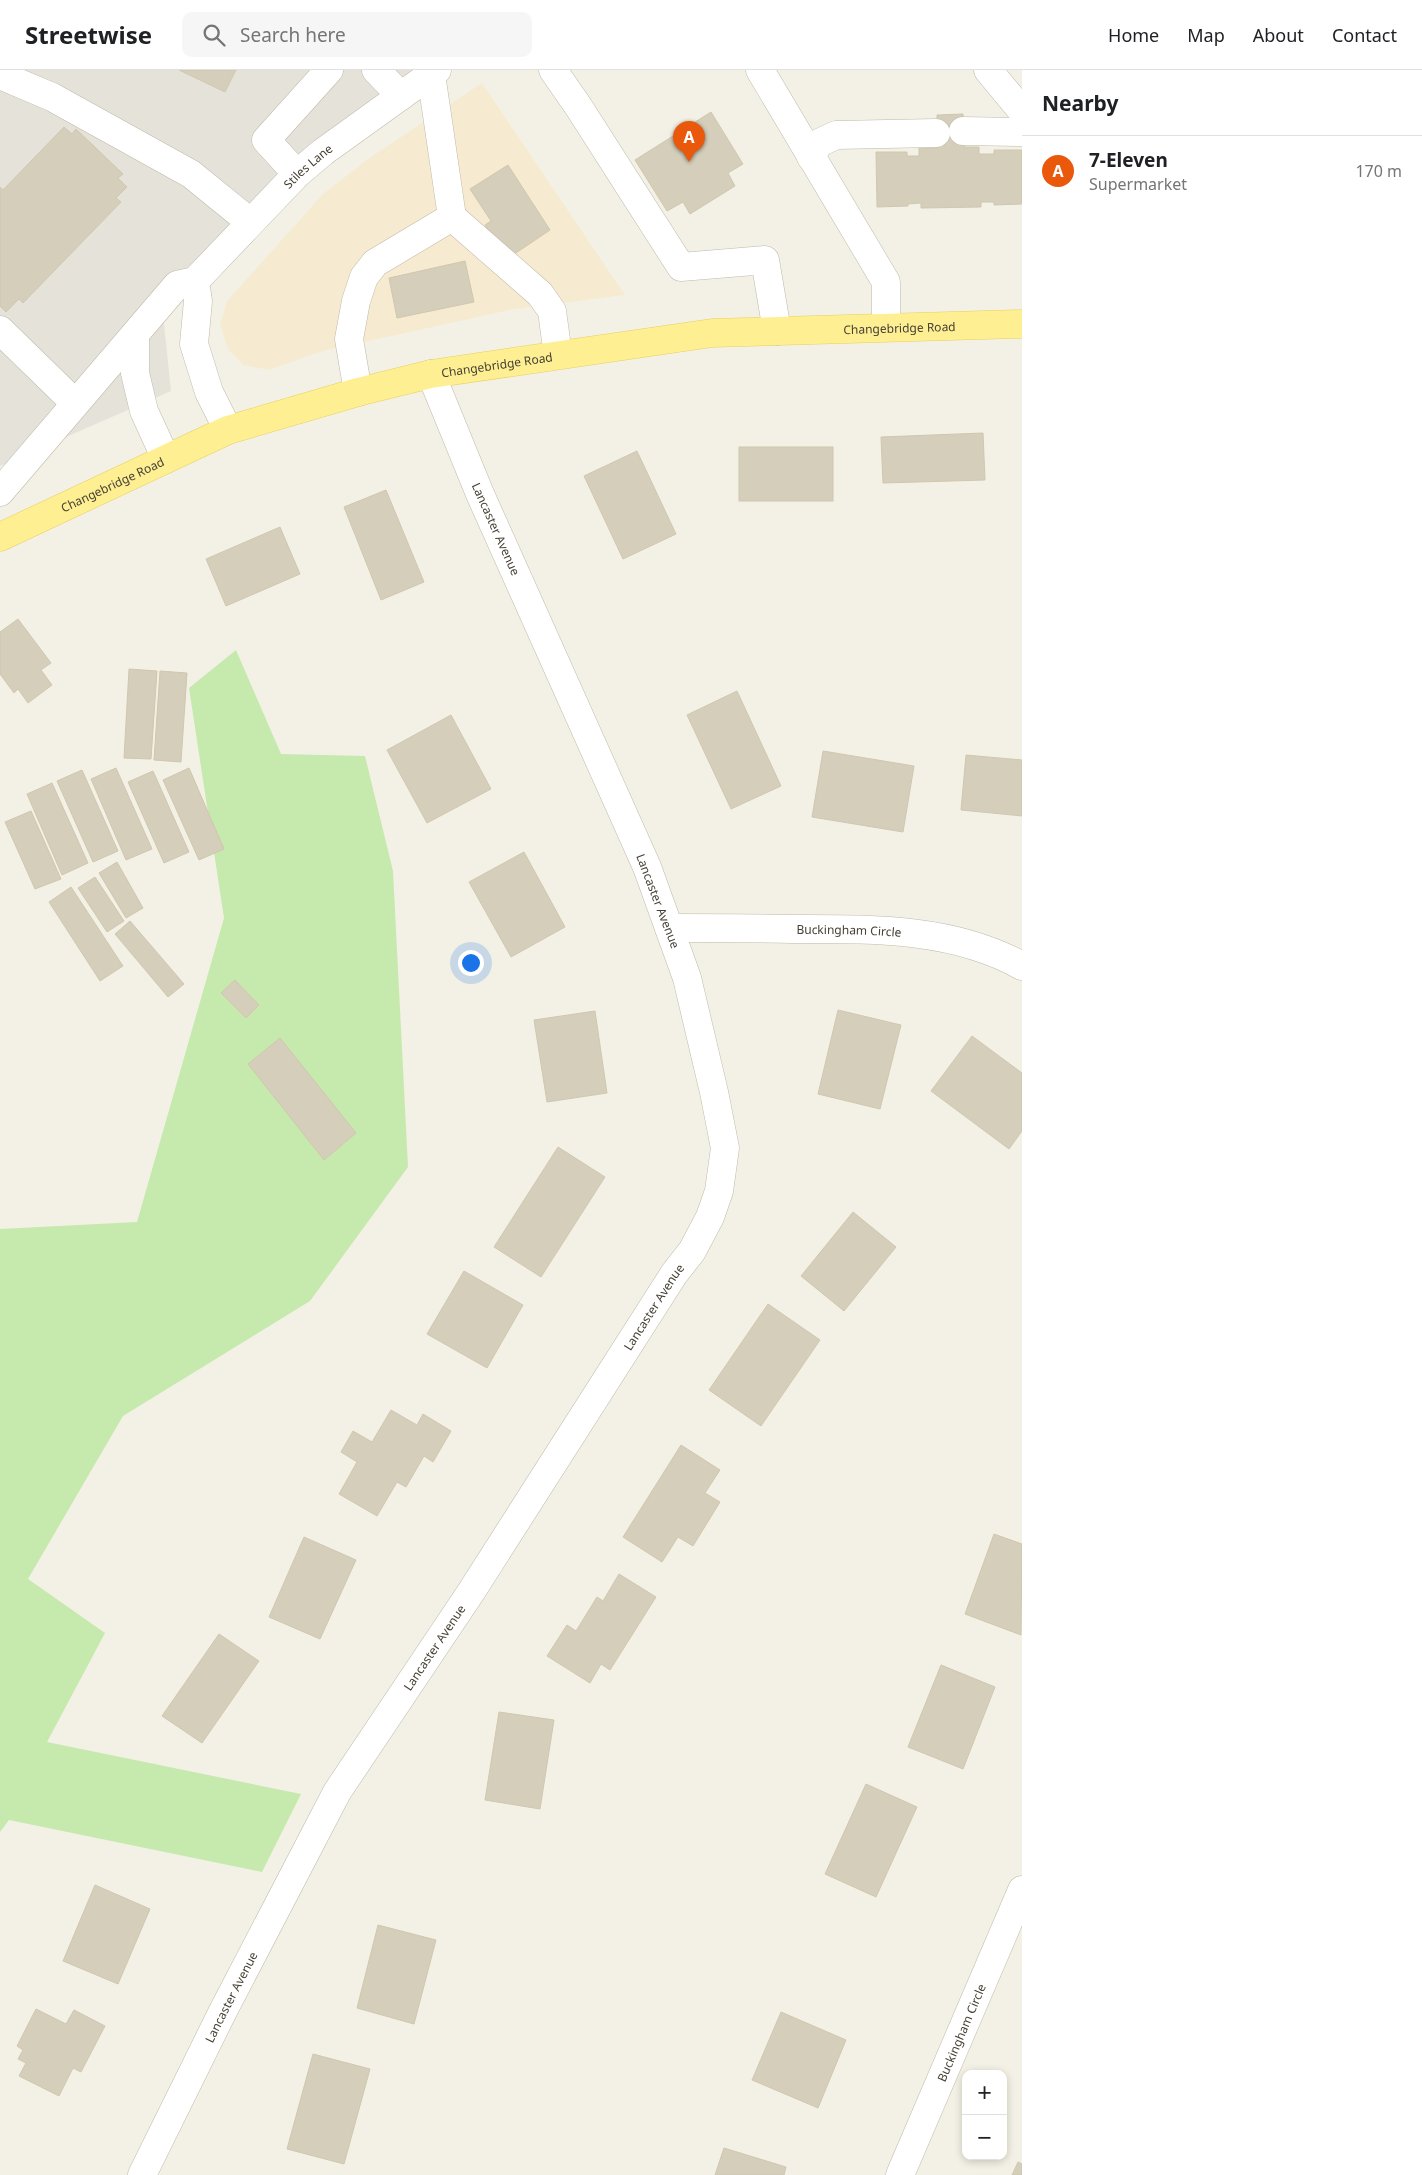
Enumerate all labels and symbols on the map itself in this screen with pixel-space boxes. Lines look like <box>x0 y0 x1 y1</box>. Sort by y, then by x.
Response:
pin: A <box>673 121 705 162</box>
street label: Stiles Lane <box>279 140 336 192</box>
street label: Changebridge Road <box>843 317 956 338</box>
street label: Changebridge Road <box>440 348 554 381</box>
street label: Changebridge Road <box>58 453 167 516</box>
street label: Lancaster Avenue <box>468 480 524 578</box>
street label: Lancaster Avenue <box>632 851 684 951</box>
street label: Buckingham Circle <box>797 920 902 940</box>
your location <box>458 950 484 976</box>
street label: Lancaster Avenue <box>619 1260 688 1353</box>
street label: Lancaster Avenue <box>399 1601 469 1694</box>
street label: Lancaster Avenue <box>200 1948 261 2045</box>
street label: Buckingham Circle <box>933 1981 990 2084</box>

